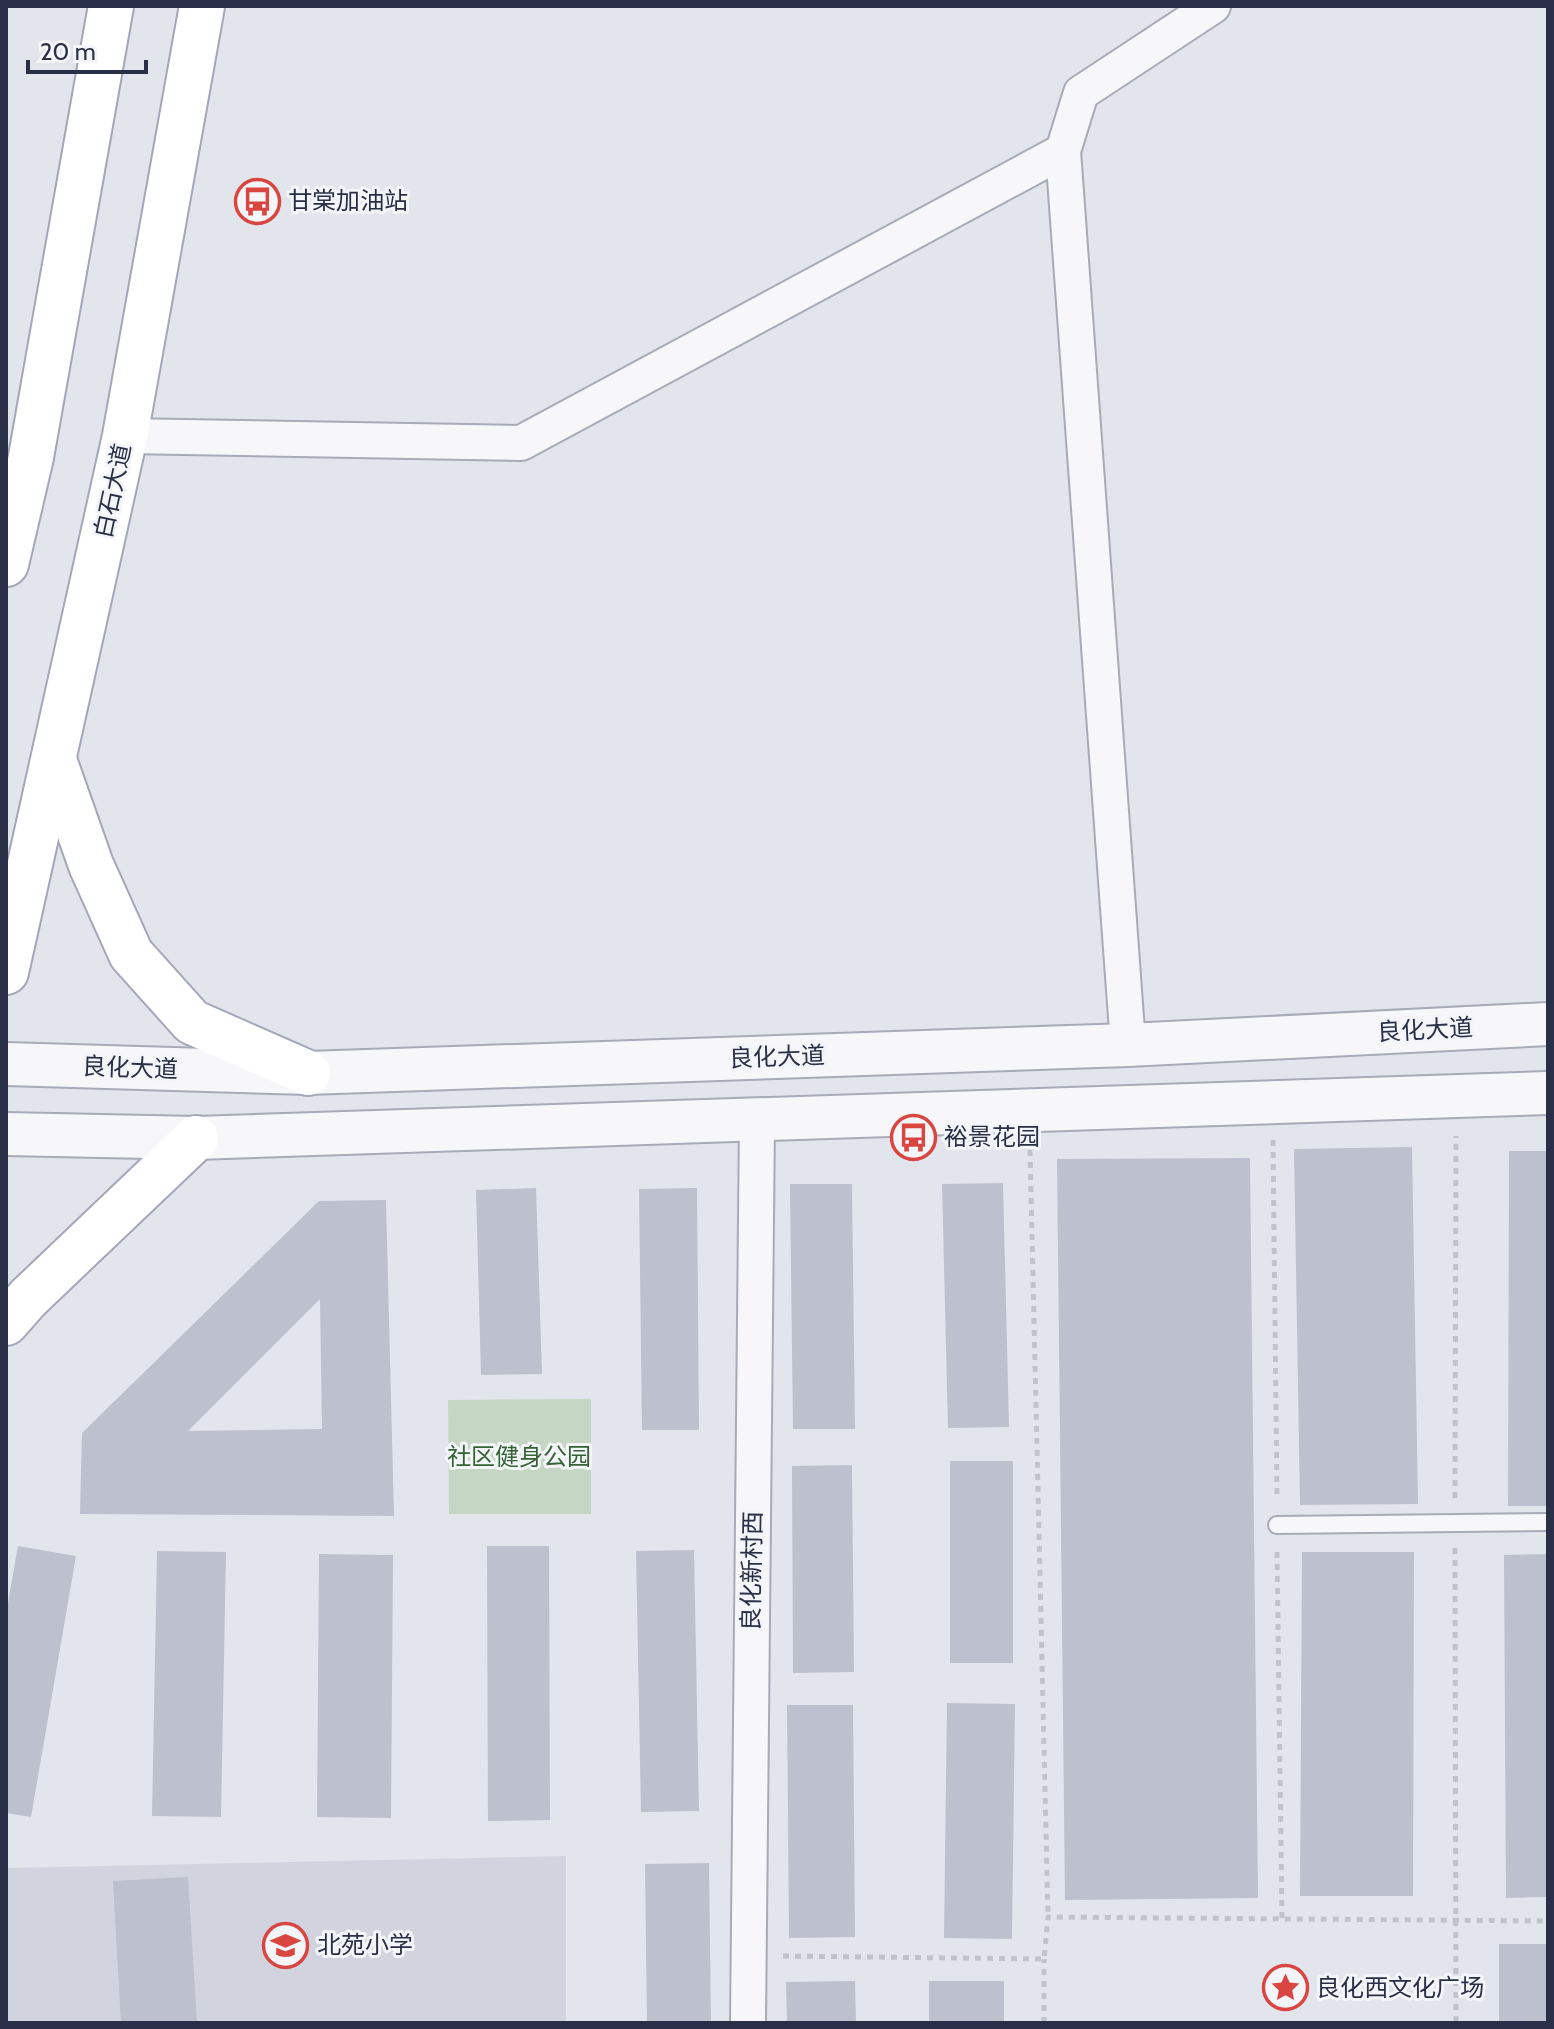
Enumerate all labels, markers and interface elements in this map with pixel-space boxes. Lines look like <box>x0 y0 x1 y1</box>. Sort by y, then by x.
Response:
scale bar <box>28 24 146 74</box>
text: 20 m <box>40 37 96 66</box>
bus stop icon: 甘棠加油站 <box>233 177 281 225</box>
place label: 甘棠加油站 <box>288 186 408 215</box>
street label: 白石大道 <box>88 441 137 541</box>
street label: 良化大道 <box>1376 1013 1474 1046</box>
street label: 良化大道 <box>729 1040 825 1073</box>
street label: 良化大道 <box>82 1051 178 1084</box>
bus stop icon: 裕景花园 <box>889 1113 937 1161</box>
place label: 裕景花园 <box>944 1122 1040 1151</box>
park label: 社区健身公园 <box>447 1442 591 1471</box>
street label: 良化新村西 <box>736 1511 767 1631</box>
school or university icon: 北苑小学 <box>262 1921 310 1969</box>
place label: 北苑小学 <box>317 1930 413 1959</box>
place icon: 良化西文化广场 <box>1261 1964 1309 2012</box>
place label: 良化西文化广场 <box>1316 1973 1484 2002</box>

